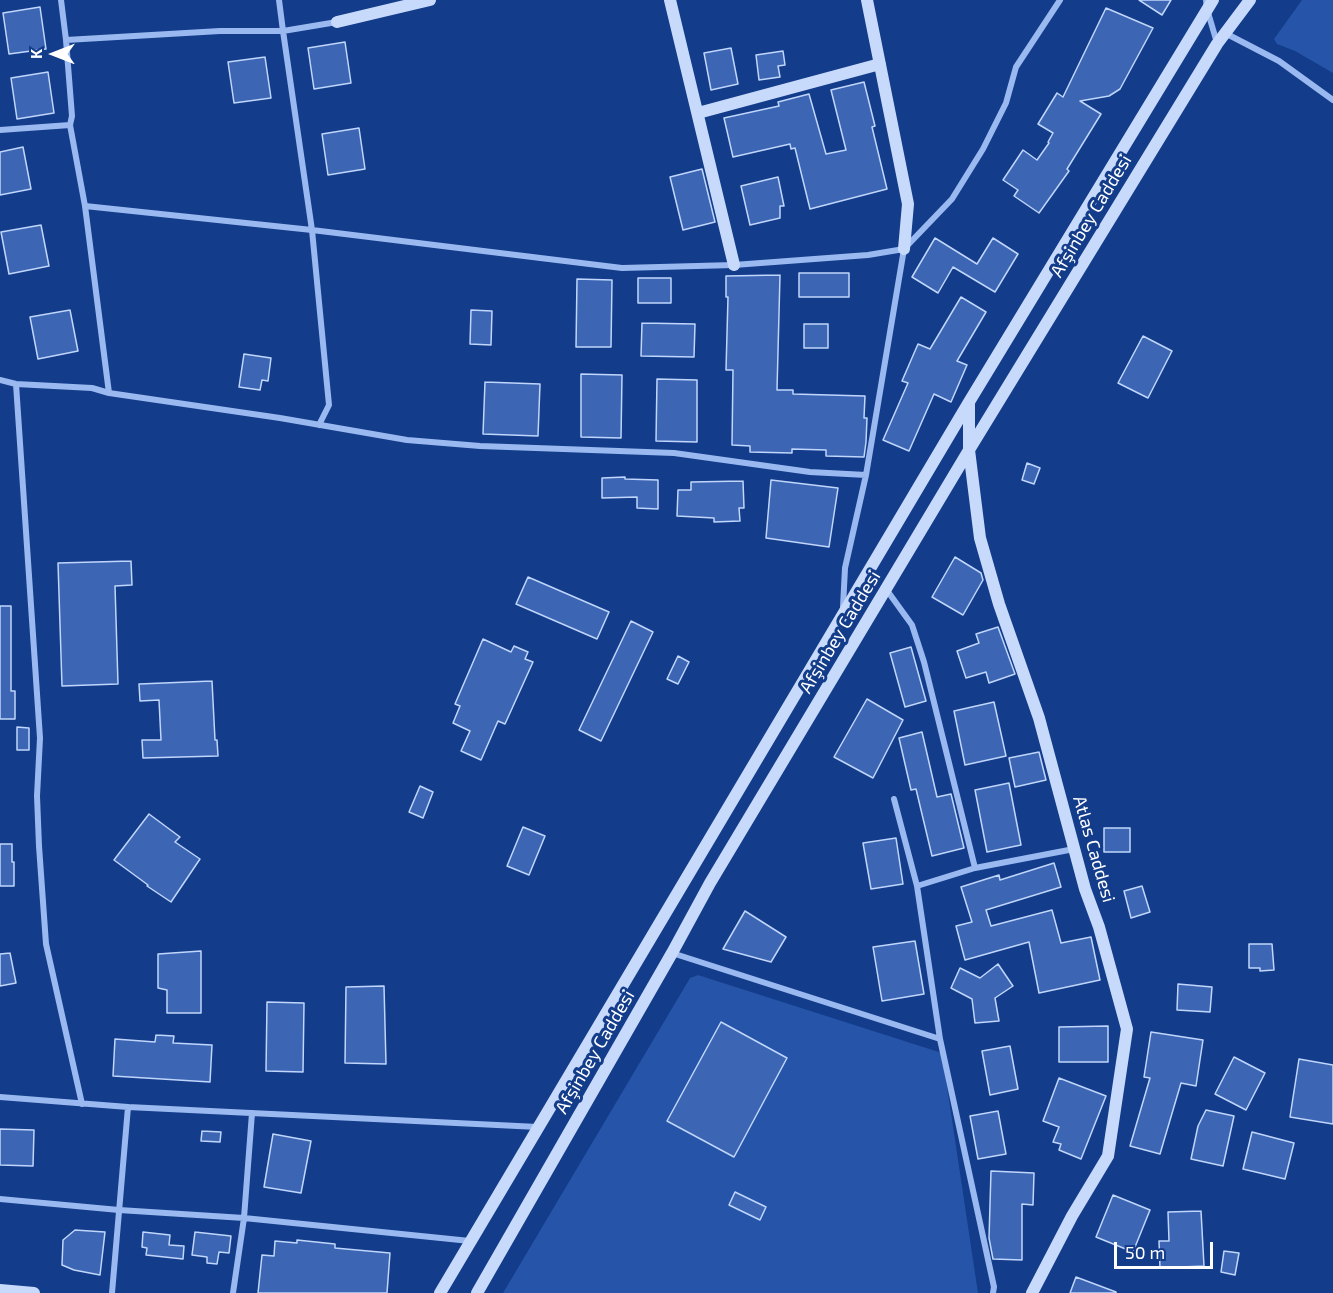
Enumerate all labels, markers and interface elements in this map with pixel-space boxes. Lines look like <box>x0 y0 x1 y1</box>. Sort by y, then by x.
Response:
north arrow <box>24 24 84 84</box>
text: K <box>26 49 45 59</box>
street label: Afşinbey Caddesi <box>1046 151 1136 281</box>
street label: Afşinbey Caddesi <box>795 567 885 697</box>
street label: Atlas Caddesi <box>1068 793 1120 905</box>
street label: Afşinbey Caddesi <box>551 986 639 1118</box>
scale bar <box>1117 1230 1216 1268</box>
text: 50 m <box>1125 1241 1165 1263</box>

